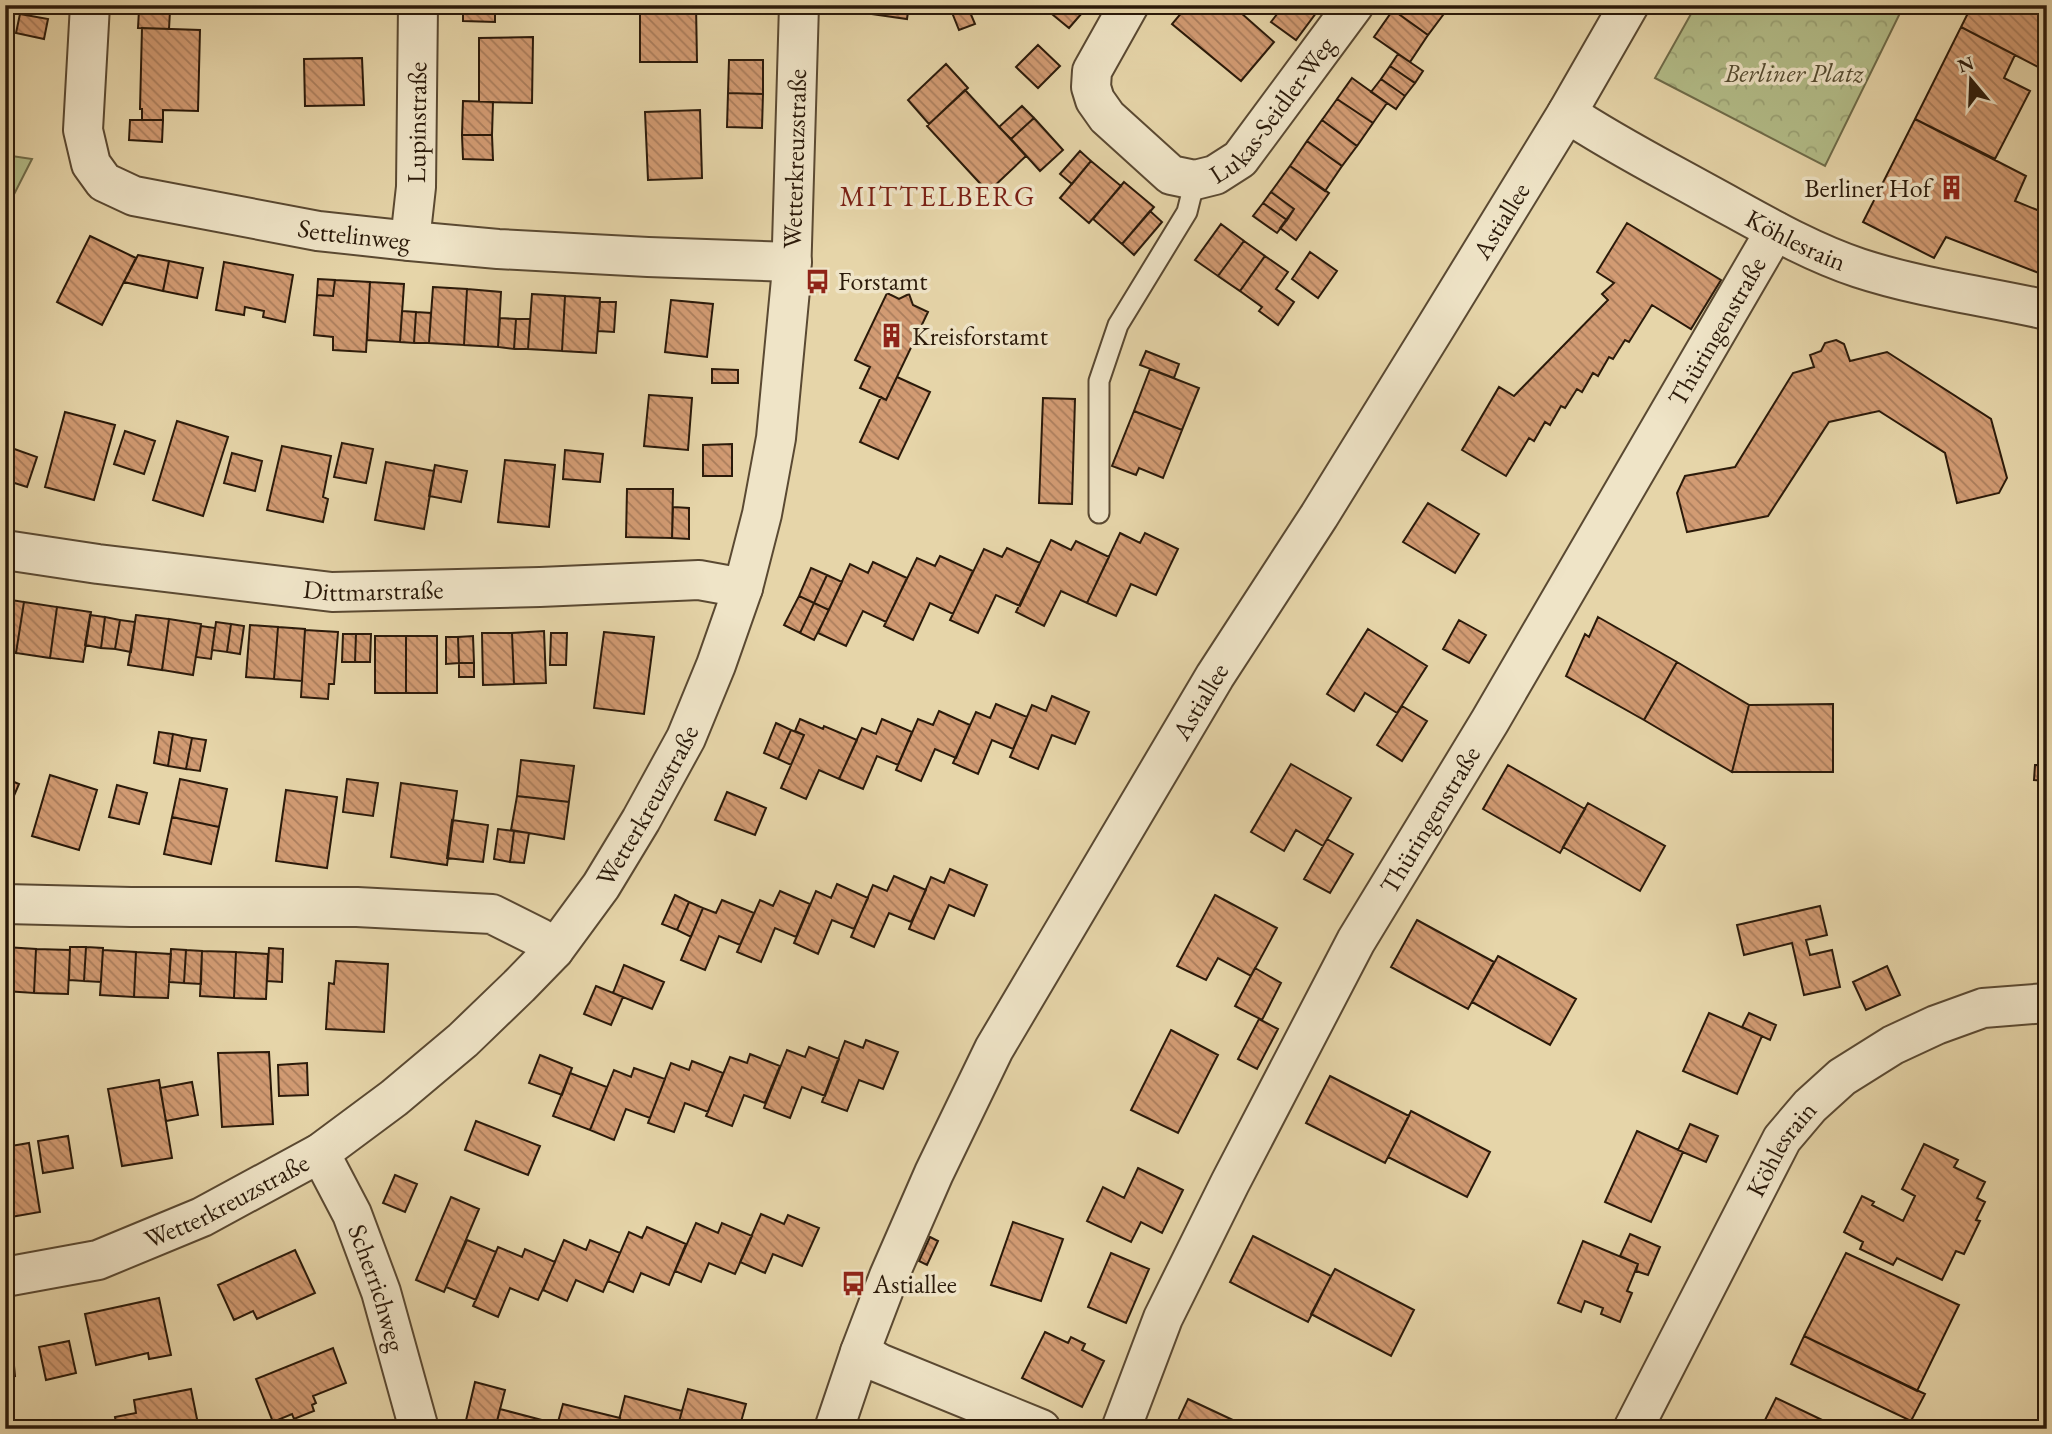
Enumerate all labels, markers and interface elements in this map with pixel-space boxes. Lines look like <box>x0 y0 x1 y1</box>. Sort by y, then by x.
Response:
street label: Lukas-Seidler-Weg <box>1203 29 1343 191</box>
north arrow <box>1937 46 2007 116</box>
text: N <box>1954 50 1978 79</box>
park label: Berliner Platz <box>1724 56 1864 90</box>
street label: Lupinstraße <box>399 61 434 183</box>
street label: Wetterkreuzstraße <box>775 68 814 249</box>
place label: Berliner Hof <box>1804 171 1934 205</box>
building icon: Berliner Hof <box>1937 174 1965 202</box>
street label: Astiallee <box>1464 176 1537 266</box>
district label: MITTELBERG <box>839 178 1037 214</box>
street label: Köhlesrain <box>1740 201 1851 279</box>
street label: Settelinweg <box>295 211 413 258</box>
street label: Thüringenstraße <box>1660 250 1774 412</box>
place label: Forstamt <box>838 264 927 298</box>
bus stop icon: Forstamt <box>804 267 832 295</box>
place label: Kreisforstamt <box>912 319 1048 353</box>
building icon: Kreisforstamt <box>878 322 906 350</box>
street label: Dittmarstraße <box>301 572 444 609</box>
street label: Astiallee <box>1164 656 1236 747</box>
street label: Wetterkreuzstraße <box>588 720 706 892</box>
street label: Thüringenstraße <box>1372 740 1488 900</box>
street label: Köhlesrain <box>1738 1094 1824 1203</box>
street label: Wetterkreuzstraße <box>139 1145 315 1256</box>
street label: Scherrichweg <box>340 1219 414 1356</box>
place label: Astiallee <box>872 1267 957 1301</box>
bus stop icon: Astiallee <box>839 1270 867 1298</box>

